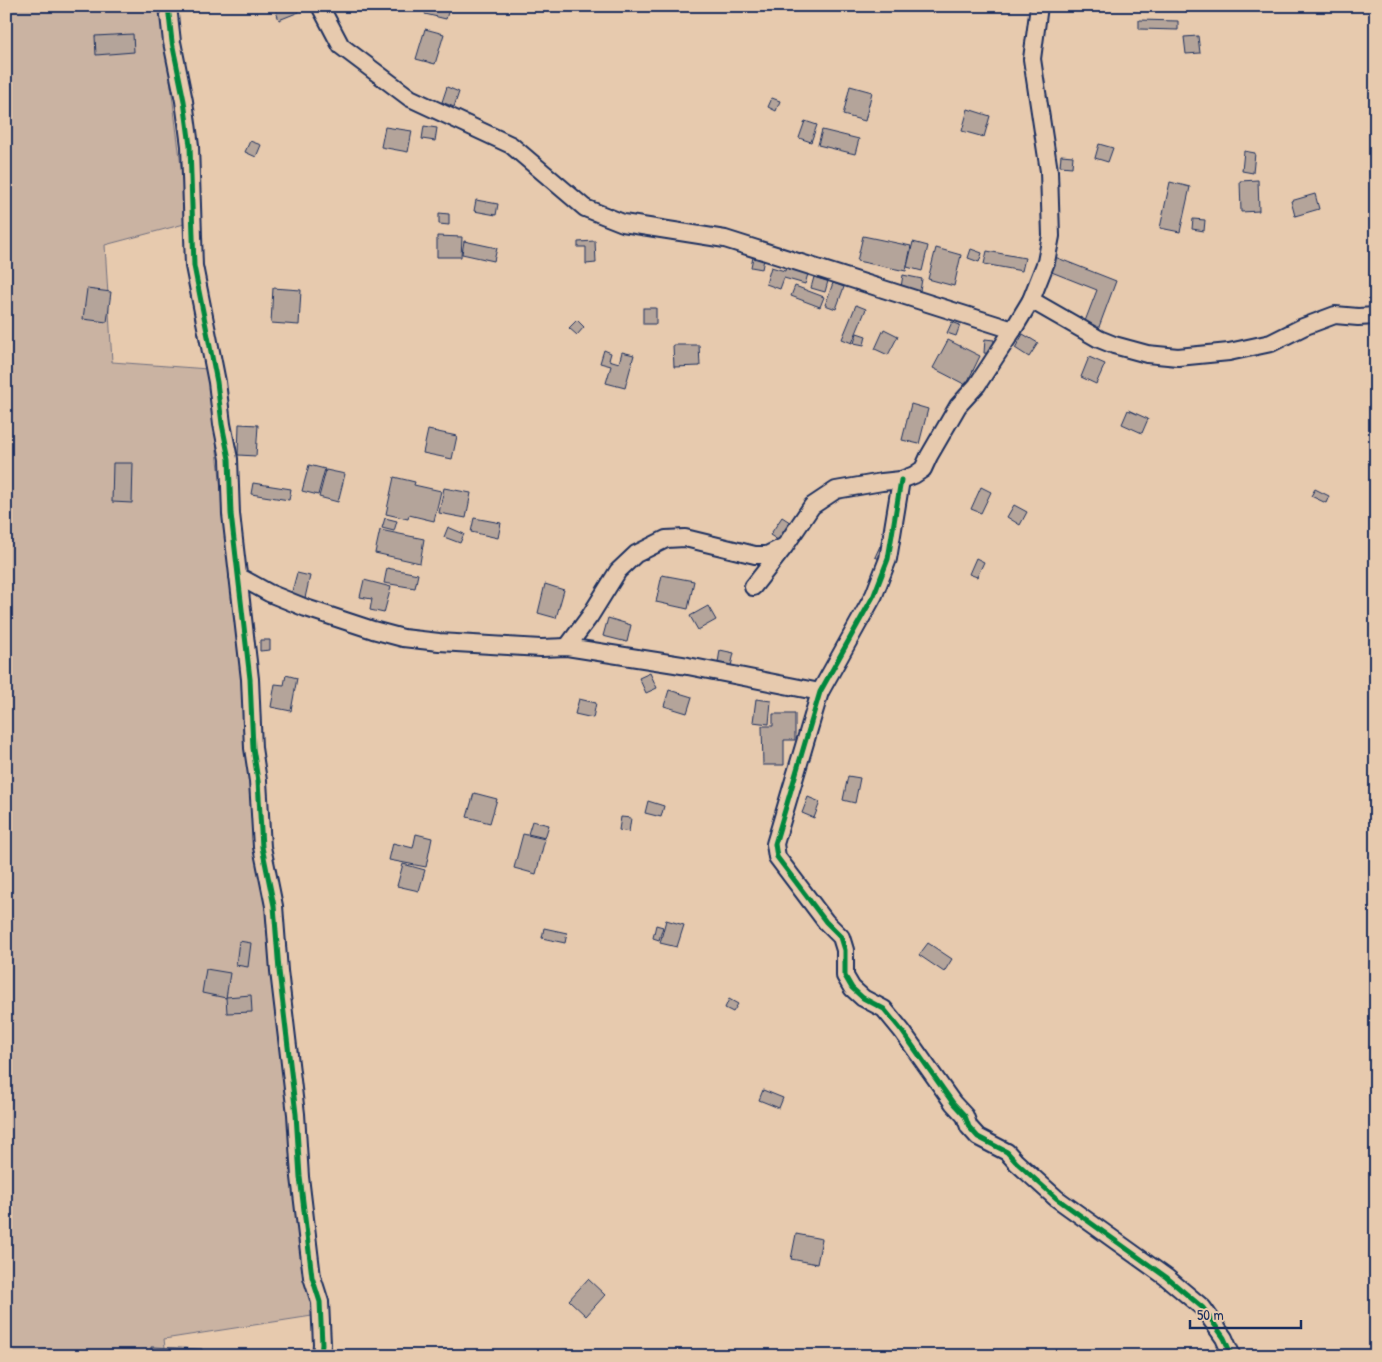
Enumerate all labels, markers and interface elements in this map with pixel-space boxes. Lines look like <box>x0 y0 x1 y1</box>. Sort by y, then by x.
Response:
scale bar <box>1190 1297 1301 1329</box>
text: 50 m <box>1197 1304 1224 1325</box>

